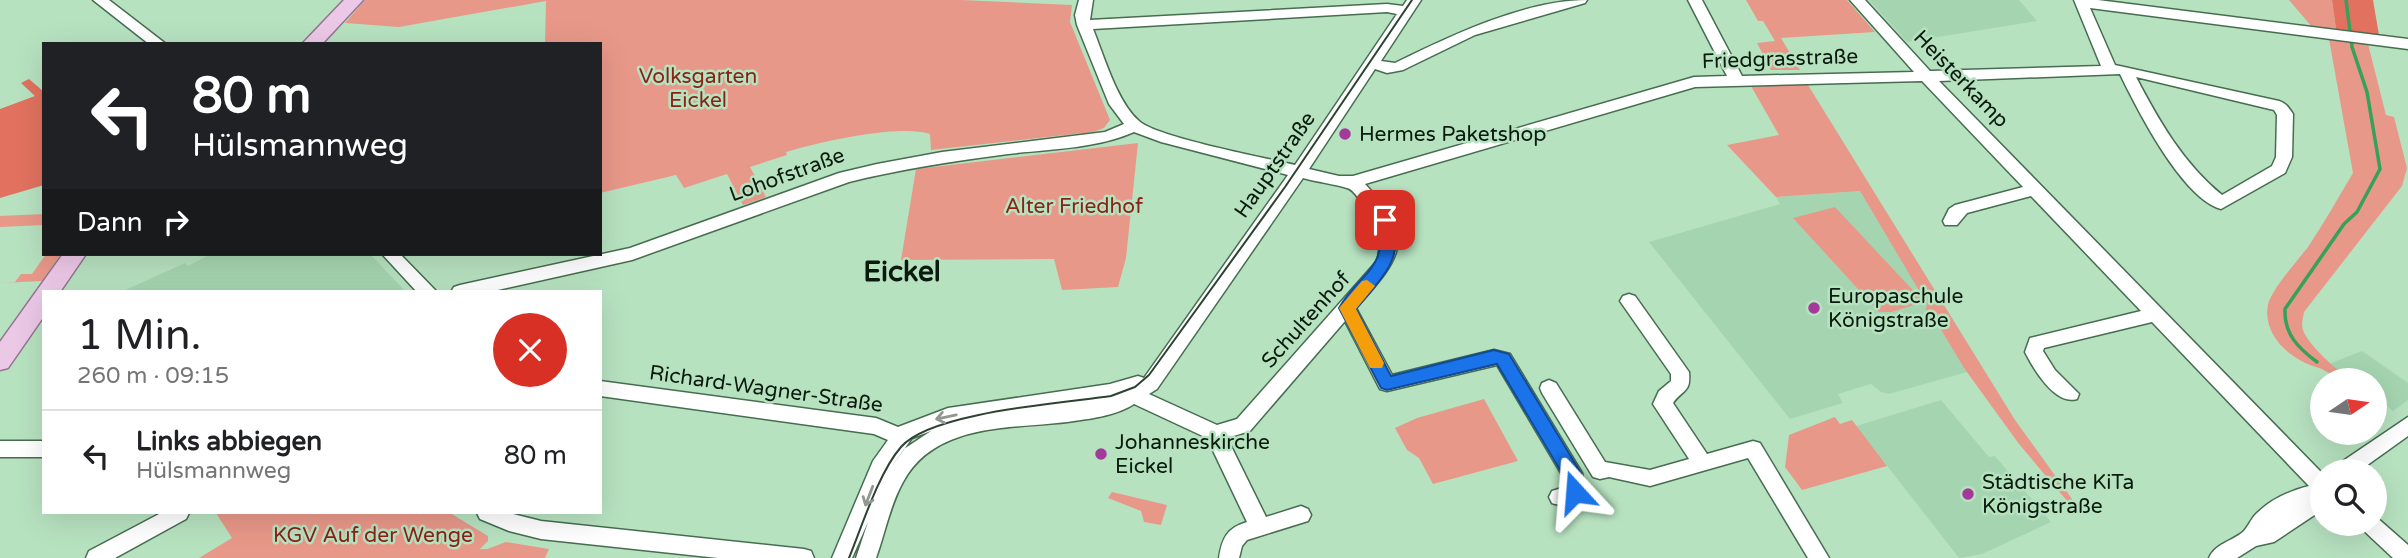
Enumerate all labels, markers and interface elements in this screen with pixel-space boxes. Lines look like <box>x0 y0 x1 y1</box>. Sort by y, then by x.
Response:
street label: Heisterkamp <box>1908 25 2014 133</box>
street label: Friedgrasstraße <box>1701 44 1859 74</box>
park label: Volksgarten Eickel <box>639 64 757 113</box>
text: 80 m <box>192 67 311 126</box>
icon: left <box>77 70 168 161</box>
street label: Hauptstraße <box>1229 107 1321 223</box>
place label: Hermes Paketshop <box>1359 122 1547 147</box>
marker: Hermes Paketshop <box>1337 126 1353 142</box>
text: Hülsmannweg <box>192 127 408 165</box>
street label: Lohofstraße <box>726 143 848 207</box>
pin <box>1355 190 1415 250</box>
park label: Alter Friedhof <box>1005 194 1143 219</box>
icon: arrive <box>1366 201 1404 239</box>
icon: right <box>157 203 195 241</box>
text: Dann <box>77 207 143 238</box>
district label: Eickel <box>863 255 941 289</box>
street label: Schultenhof <box>1256 267 1356 373</box>
place label: Europaschule Königstraße <box>1828 284 1963 333</box>
marker: Europaschule Königstraße <box>1806 300 1822 316</box>
text: 1 Min. <box>77 310 201 361</box>
button: close <box>493 313 567 387</box>
street label: Richard-Wagner-Straße <box>648 360 884 418</box>
text: 260 m · 09:15 <box>77 362 229 390</box>
north arrow <box>2310 368 2387 444</box>
map controls <box>2310 368 2387 536</box>
one-way arrow <box>935 410 958 424</box>
text: Links abbiegen <box>136 426 322 457</box>
place label: Johanneskirche Eickel <box>1115 430 1270 479</box>
icon: left <box>77 437 115 475</box>
text: 80 m <box>504 440 567 471</box>
marker: Johanneskirche Eickel <box>1093 446 1109 462</box>
position arrow <box>1538 455 1612 529</box>
text: Hülsmannweg <box>136 457 291 485</box>
button: search <box>2310 459 2387 536</box>
place label: Städtische KiTa Königstraße <box>1982 470 2134 519</box>
one-way arrow <box>861 485 874 506</box>
marker: Städtische KiTa Königstraße <box>1960 486 1976 502</box>
park label: KGV Auf der Wenge <box>273 523 473 548</box>

